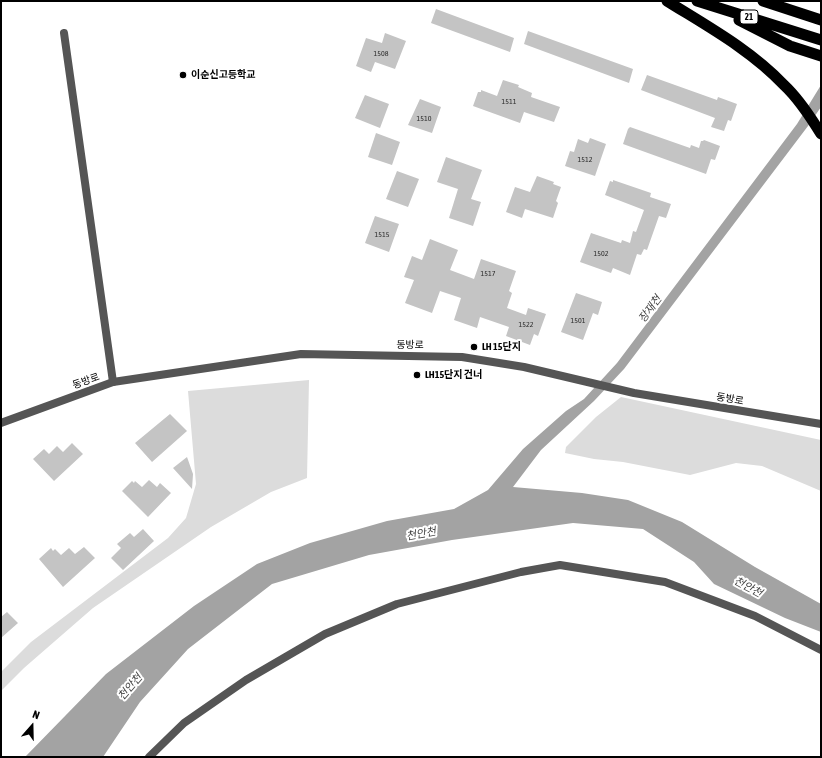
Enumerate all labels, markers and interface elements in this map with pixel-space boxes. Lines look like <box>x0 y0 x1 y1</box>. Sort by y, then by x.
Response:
road number: 21 <box>740 10 758 24</box>
house number: 1508 <box>373 48 389 58</box>
place label: 이순신고등학교 <box>191 69 255 81</box>
marker: 이순신고등학교 <box>178 70 188 80</box>
house number: 1511 <box>501 96 517 106</box>
house number: 1510 <box>416 113 432 123</box>
house number: 1512 <box>577 154 593 164</box>
house number: 1515 <box>374 229 390 239</box>
house number: 1502 <box>593 248 609 258</box>
house number: 1517 <box>480 268 496 278</box>
water label: 장재천 <box>636 293 664 325</box>
house number: 1501 <box>570 315 586 325</box>
house number: 1522 <box>518 319 534 329</box>
street label: 동방로 <box>396 339 424 351</box>
place label: LH 15단지 <box>482 341 521 353</box>
marker: LH 15단지 <box>469 342 479 352</box>
place label: LH15단지 건너 <box>425 369 482 381</box>
marker: LH15단지 건너 <box>412 370 422 380</box>
street label: 동방로 <box>71 371 101 391</box>
street label: 동방로 <box>715 391 745 407</box>
water label: 천안천 <box>405 525 437 543</box>
water label: 천안천 <box>731 574 765 600</box>
water label: 천안천 <box>115 671 145 703</box>
north arrow <box>12 706 52 746</box>
text: N <box>31 708 41 721</box>

